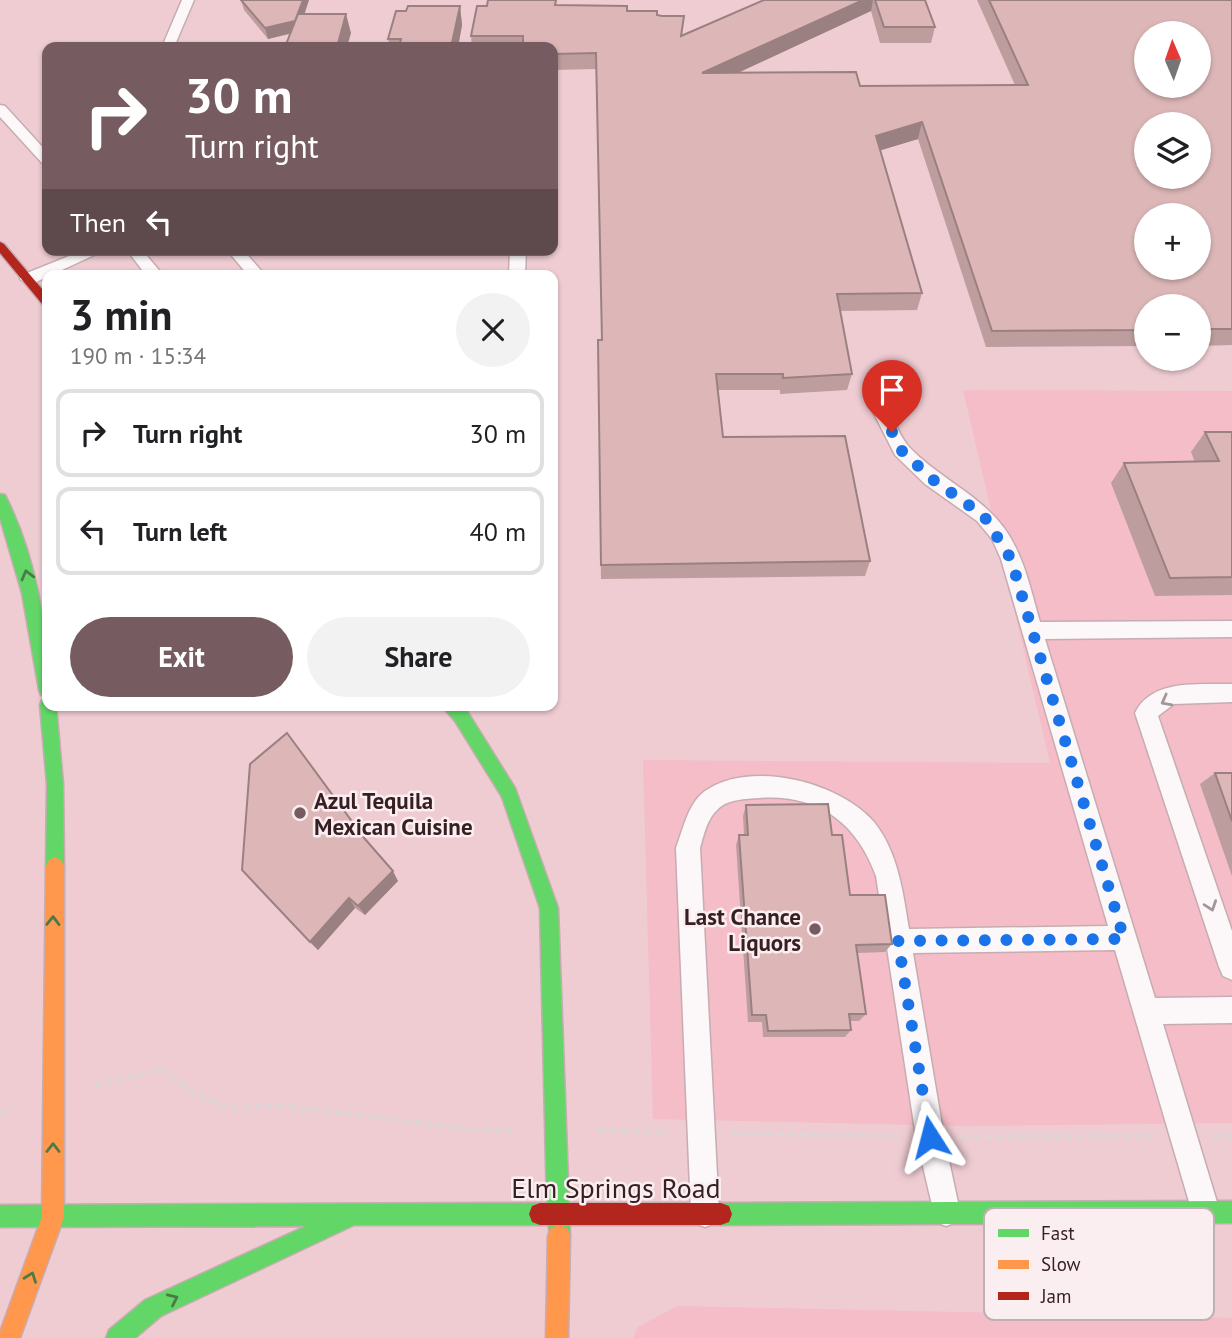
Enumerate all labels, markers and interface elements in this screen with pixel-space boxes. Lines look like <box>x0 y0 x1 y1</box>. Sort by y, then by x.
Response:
north arrow <box>1134 21 1211 98</box>
map controls <box>1134 21 1211 371</box>
text: 30 m <box>185 63 292 127</box>
icon: right <box>70 70 161 161</box>
button: layers <box>1134 112 1211 189</box>
text: Turn right <box>185 125 319 167</box>
icon: left <box>140 203 178 241</box>
button: + <box>1134 203 1211 280</box>
text: Then <box>70 206 126 239</box>
text: 3 min <box>70 287 172 342</box>
button: close <box>456 293 530 367</box>
button: − <box>1134 294 1211 371</box>
text: 190 m · 15:34 <box>70 341 206 370</box>
pin <box>862 360 922 432</box>
icon: arrive <box>873 371 911 409</box>
icon: right <box>74 414 112 452</box>
text: Turn right <box>133 417 242 450</box>
text: 30 m <box>470 417 526 450</box>
icon: left <box>74 512 112 550</box>
text: Turn left <box>133 515 227 548</box>
text: 40 m <box>470 515 526 548</box>
one-way arrow <box>20 569 35 581</box>
button: Exit <box>70 617 293 697</box>
button: Share <box>307 617 530 697</box>
one-way arrow <box>1160 692 1173 706</box>
place label: Azul Tequila Mexican Cuisine <box>314 786 473 841</box>
marker: Azul Tequila Mexican Cuisine <box>292 805 308 821</box>
one-way arrow <box>1203 899 1217 911</box>
place label: Last Chance Liquors <box>684 902 801 957</box>
one-way arrow <box>45 915 61 926</box>
marker: Last Chance Liquors <box>807 921 823 937</box>
position arrow <box>893 1100 967 1174</box>
one-way arrow <box>45 1143 61 1153</box>
street label: Elm Springs Road <box>511 1169 721 1206</box>
legend <box>984 1208 1214 1320</box>
text: Fast <box>1041 1221 1075 1245</box>
text: Slow <box>1041 1252 1081 1276</box>
one-way arrow <box>23 1272 37 1284</box>
text: Jam <box>1040 1284 1071 1308</box>
one-way arrow <box>166 1293 178 1307</box>

